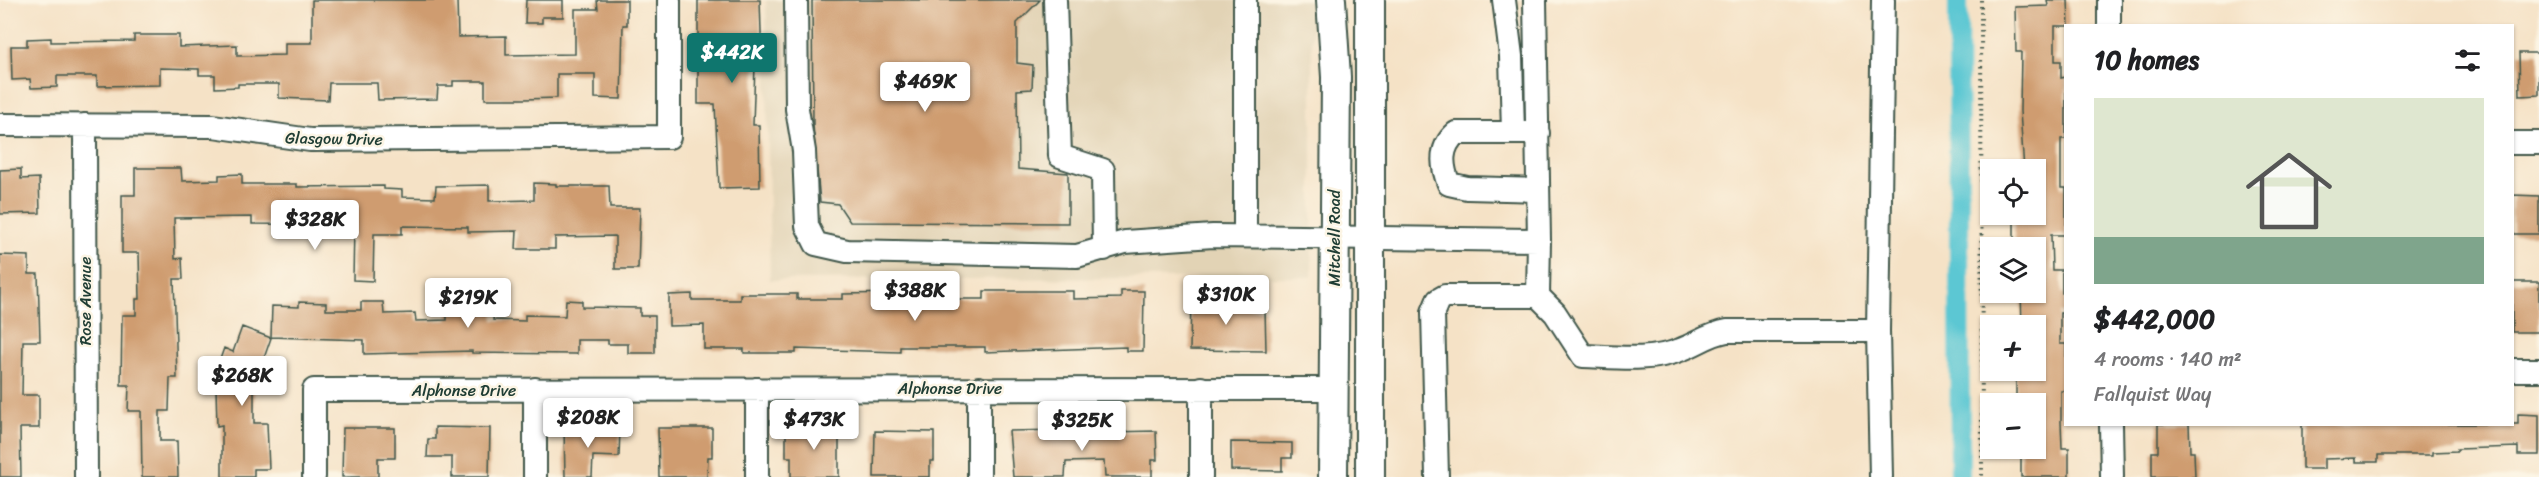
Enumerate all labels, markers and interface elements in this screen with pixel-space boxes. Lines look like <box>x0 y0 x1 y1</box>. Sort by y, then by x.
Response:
pin: $442K <box>690 33 774 84</box>
text: $442K <box>701 35 763 70</box>
text: 10 homes <box>2094 37 2199 83</box>
icon: filters <box>2451 44 2484 77</box>
pin: $469K <box>883 62 967 113</box>
text: $469K <box>894 64 956 99</box>
street label: Glasgow Drive <box>285 123 383 154</box>
icon: home <box>2235 137 2343 245</box>
map controls <box>1980 159 2046 459</box>
button: locate <box>1980 159 2046 225</box>
street label: Mitchell Road <box>1320 188 1349 286</box>
pin: $328K <box>273 200 357 251</box>
text: $328K <box>285 202 345 237</box>
button: layers <box>1980 237 2046 303</box>
street label: Rose Avenue <box>71 257 100 345</box>
pin: $388K <box>873 271 957 322</box>
text: $388K <box>885 273 945 308</box>
pin: $310K <box>1184 275 1268 326</box>
text: $310K <box>1197 277 1255 312</box>
pin: $219K <box>426 278 510 329</box>
text: $219K <box>439 280 497 315</box>
text: $442,000 <box>2094 296 2215 342</box>
button: + <box>1980 315 2046 381</box>
text: 4 rooms · 140 m² <box>2094 342 2242 377</box>
pin: $268K <box>200 356 284 407</box>
text: $268K <box>212 358 272 393</box>
street label: Alphonse Drive <box>897 374 1002 403</box>
street label: Alphonse Drive <box>411 376 516 405</box>
text: Fallquist Way <box>2094 377 2211 412</box>
button: − <box>1980 393 2046 459</box>
pin: $208K <box>546 398 630 449</box>
text: $208K <box>557 400 619 435</box>
pin: $473K <box>772 400 856 451</box>
pin: $325K <box>1040 401 1124 452</box>
text: $473K <box>784 402 844 437</box>
text: $325K <box>1052 403 1112 438</box>

